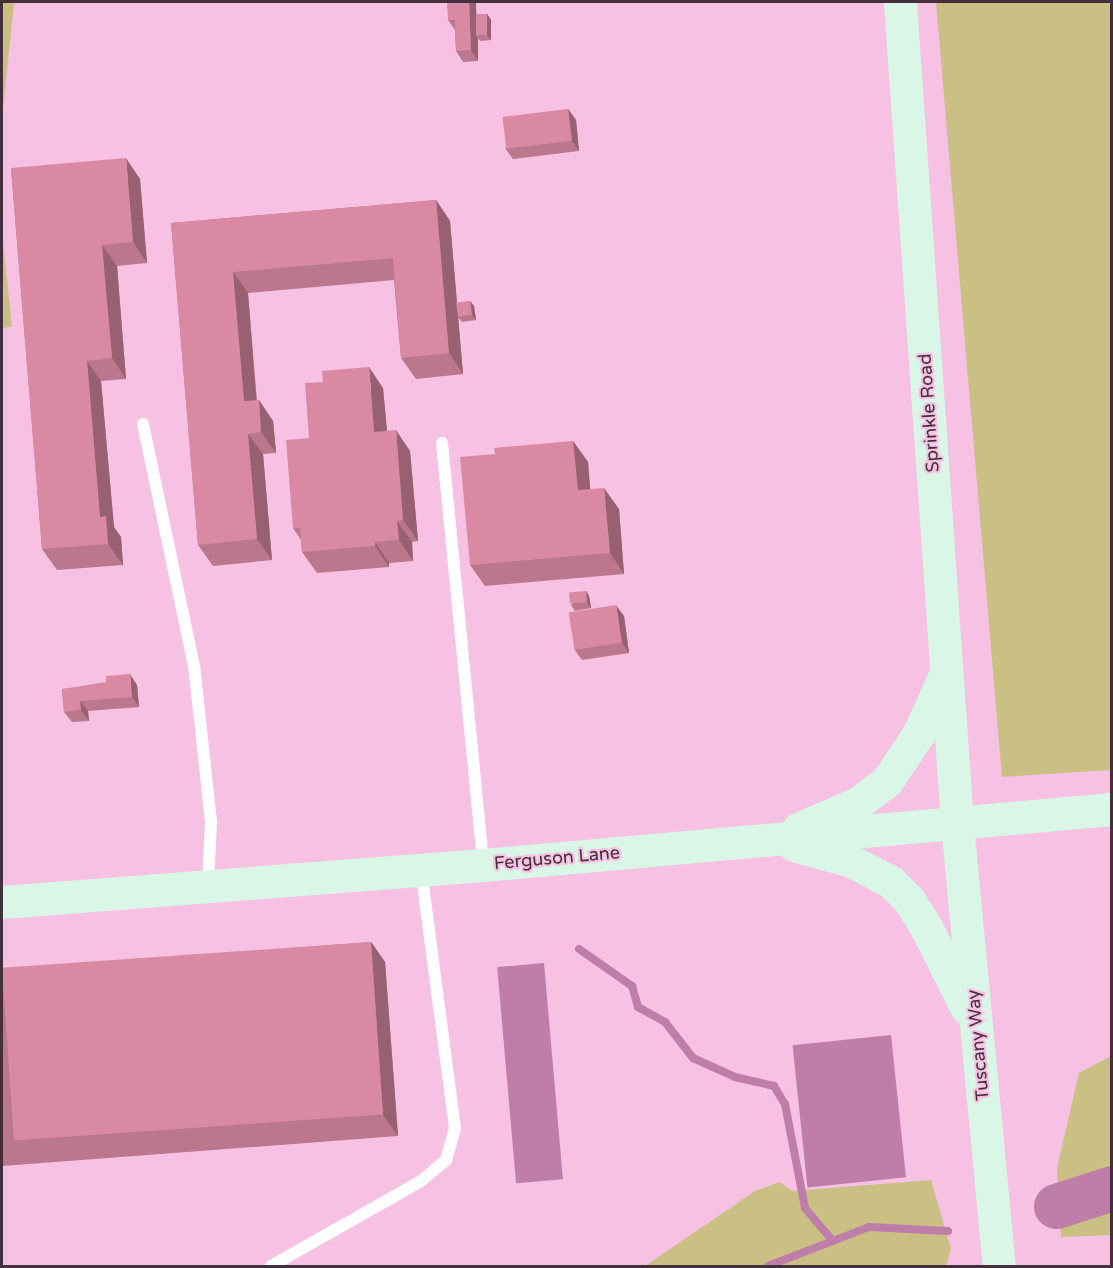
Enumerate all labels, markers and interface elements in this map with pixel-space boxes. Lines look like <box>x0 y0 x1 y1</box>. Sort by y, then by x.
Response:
street label: Sprinkle Road <box>914 353 944 473</box>
street label: Ferguson Lane <box>493 842 621 874</box>
street label: Tuscany Way <box>962 989 994 1101</box>

